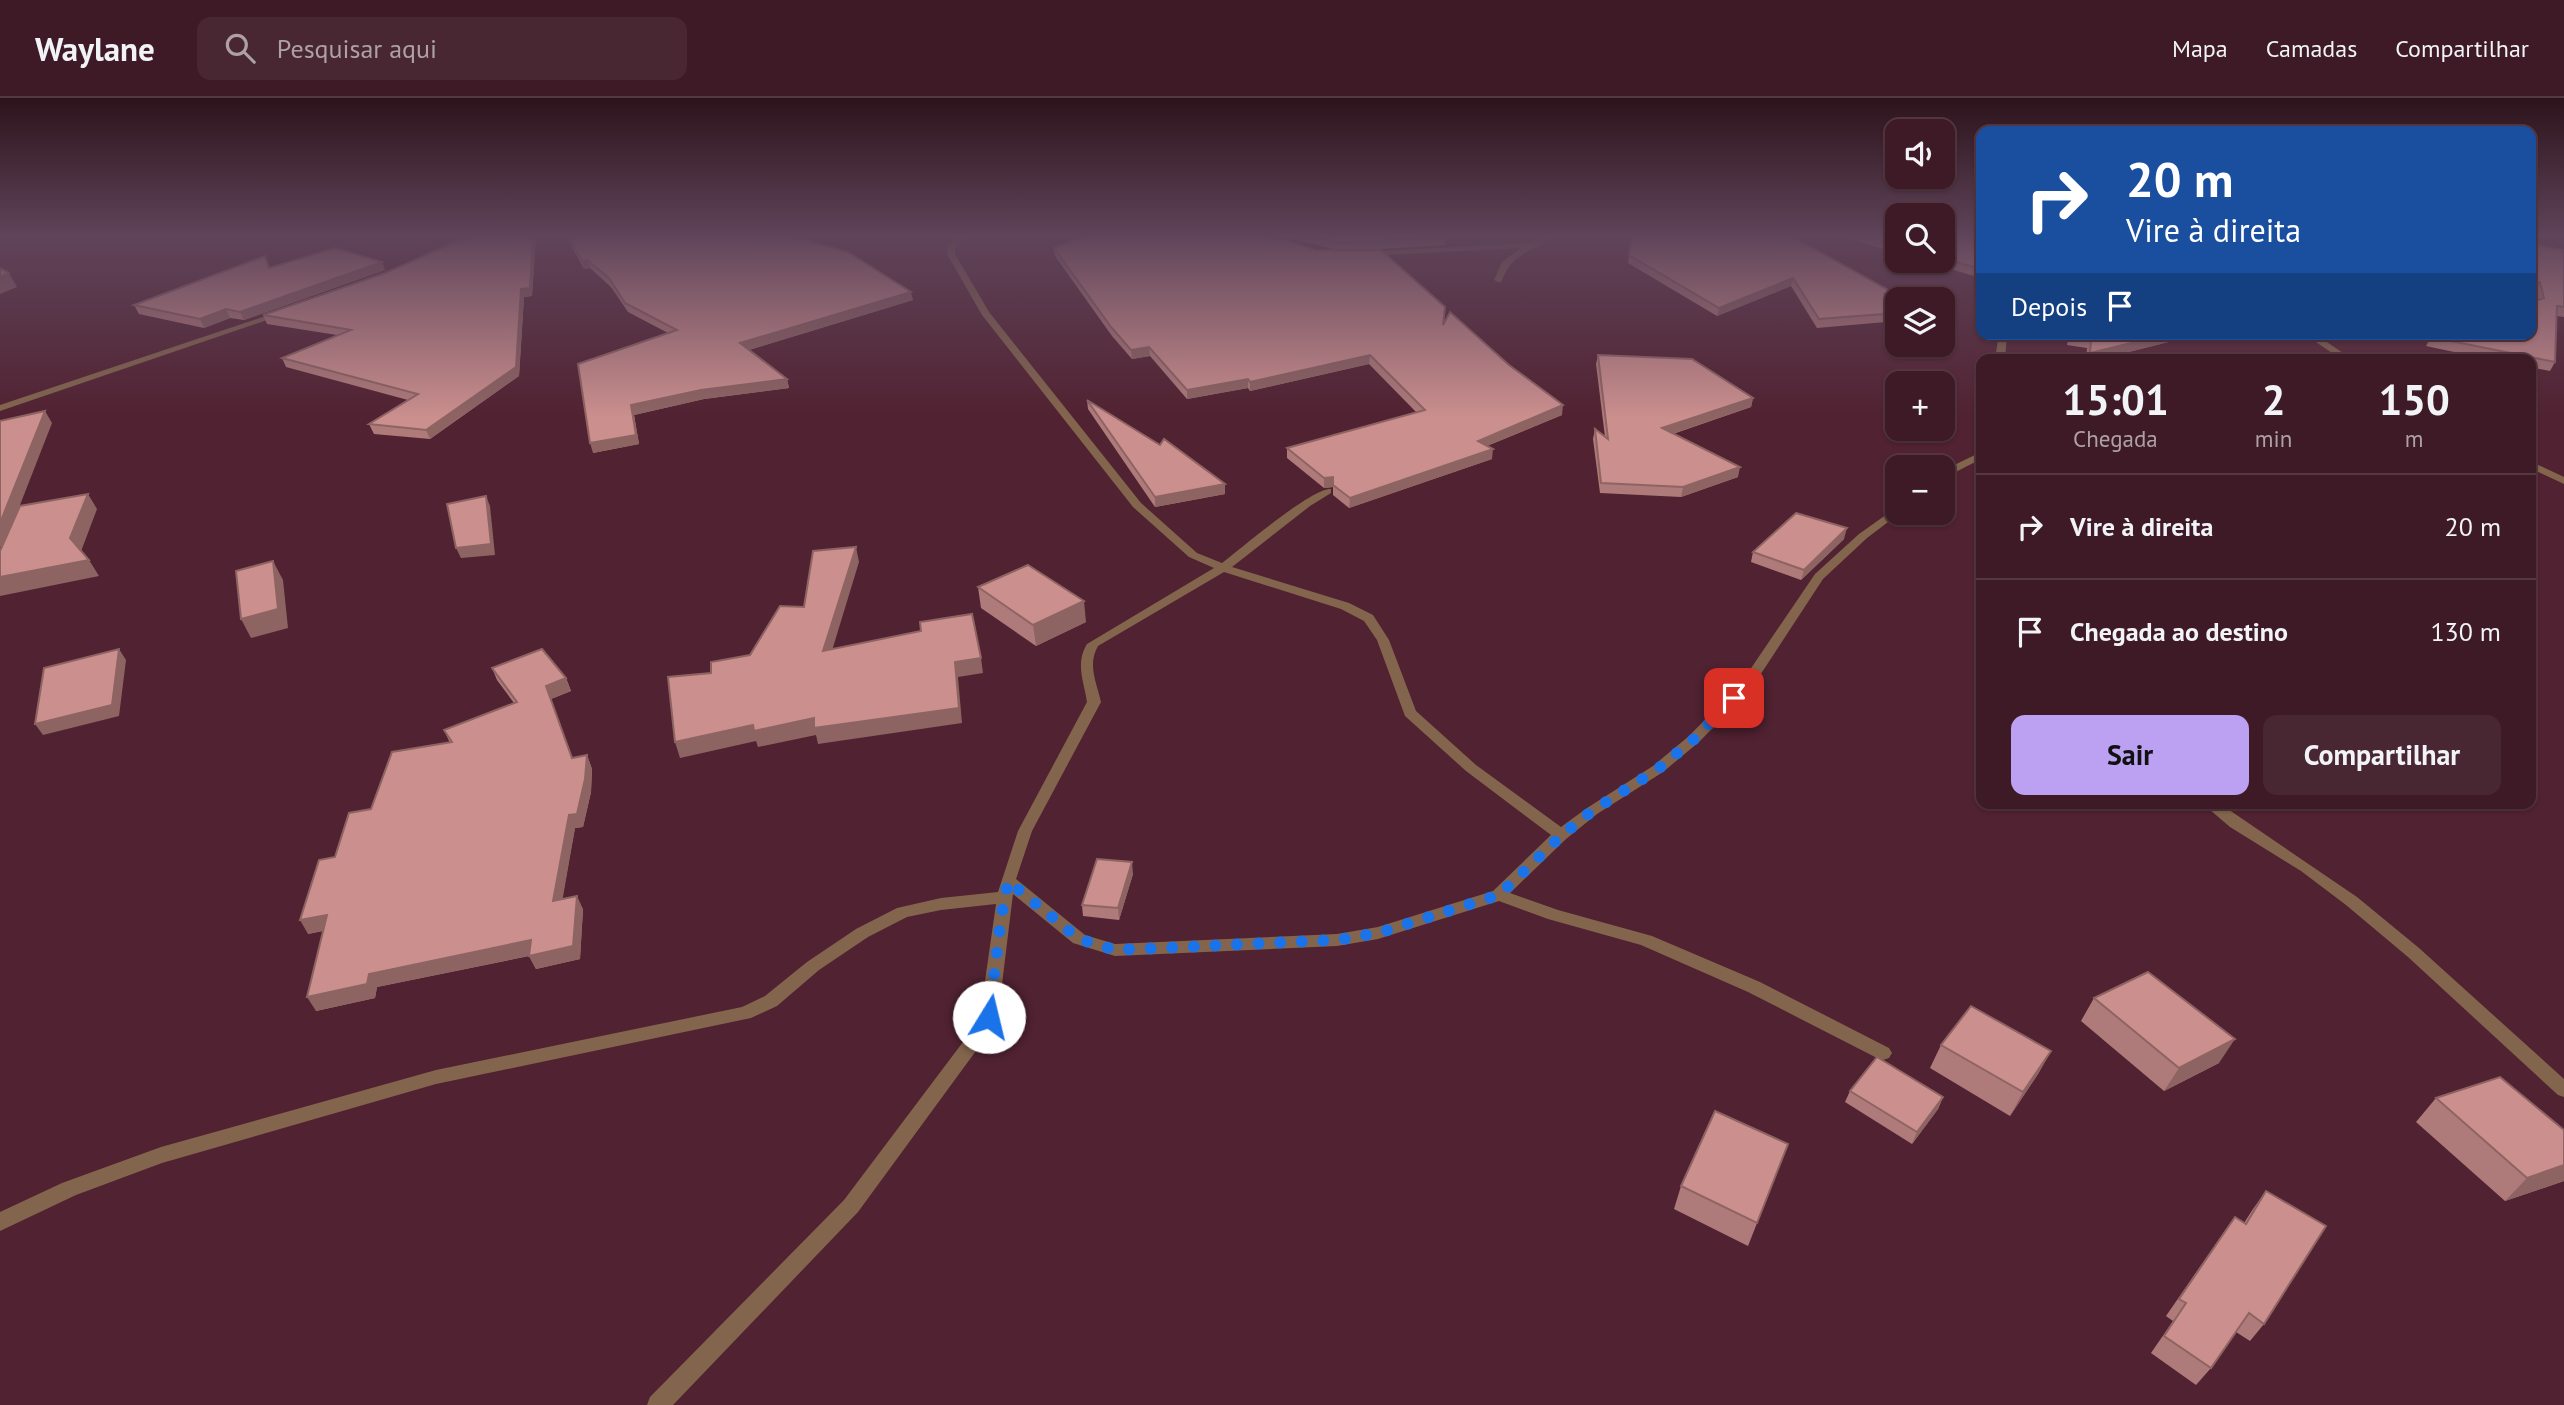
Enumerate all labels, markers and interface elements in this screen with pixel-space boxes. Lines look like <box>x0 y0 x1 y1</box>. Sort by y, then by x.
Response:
search box <box>197 17 687 80</box>
text: Waylane <box>35 27 155 70</box>
icon: search <box>221 29 259 67</box>
text: Pesquisar aqui <box>277 32 437 65</box>
text: Mapa <box>2172 33 2228 64</box>
text: Camadas <box>2266 33 2357 64</box>
text: Compartilhar <box>2395 33 2529 64</box>
map controls <box>1885 119 1955 525</box>
button: sound <box>1885 119 1955 189</box>
text: 20 m <box>2126 147 2233 211</box>
icon: right <box>2011 154 2102 245</box>
button: search <box>1885 203 1955 273</box>
text: Vire à direita <box>2126 209 2301 251</box>
button: layers <box>1885 287 1955 357</box>
icon: arrive <box>2101 287 2139 325</box>
text: Depois <box>2011 290 2087 323</box>
button: + <box>1885 371 1955 441</box>
text: 15:01 <box>2062 372 2169 427</box>
text: 2 <box>2262 372 2285 427</box>
text: 150 <box>2378 372 2450 427</box>
text: Chegada <box>2073 424 2158 453</box>
text: min <box>2255 424 2292 453</box>
text: m <box>2405 424 2423 453</box>
button: − <box>1885 455 1955 525</box>
icon: right <box>2011 508 2049 546</box>
text: Vire à direita <box>2070 510 2213 543</box>
text: 20 m <box>2445 510 2501 543</box>
icon: arrive <box>2011 613 2049 651</box>
text: Chegada ao destino <box>2070 615 2288 648</box>
text: 130 m <box>2430 615 2501 648</box>
pin <box>1704 668 1764 728</box>
icon: arrive <box>1715 679 1753 717</box>
button: Sair <box>2011 715 2249 795</box>
button: Compartilhar <box>2263 715 2501 795</box>
position arrow <box>952 980 1026 1054</box>

